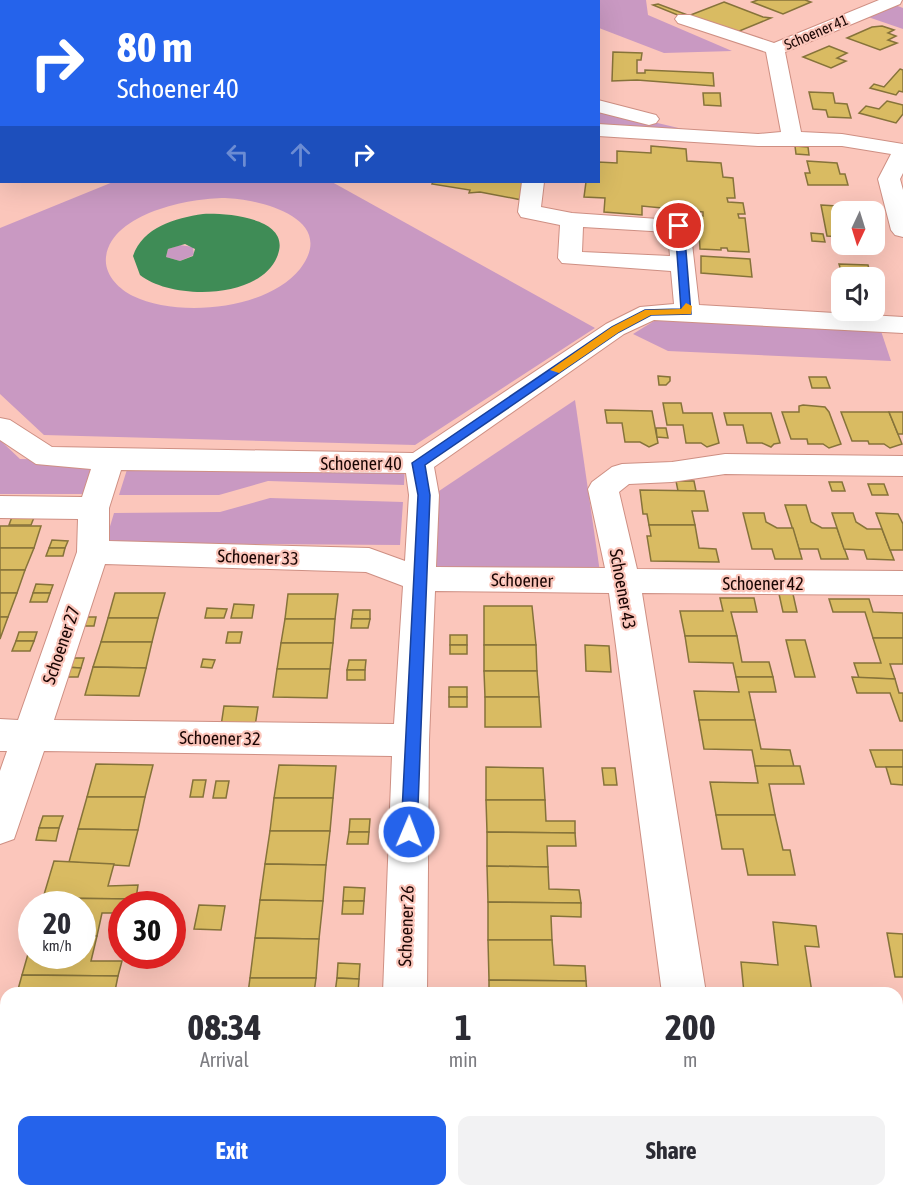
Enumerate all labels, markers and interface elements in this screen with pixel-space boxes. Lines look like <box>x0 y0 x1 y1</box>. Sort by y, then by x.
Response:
street label: Schoener 41 <box>782 11 850 53</box>
text: 80 m <box>117 23 192 71</box>
icon: right <box>18 24 96 102</box>
text: Schoener 40 <box>117 73 239 104</box>
icon: left <box>221 138 254 171</box>
icon: ahead <box>284 138 317 171</box>
icon: right <box>347 138 380 171</box>
pin <box>653 200 704 251</box>
north arrow <box>831 201 885 255</box>
map controls <box>831 201 885 321</box>
icon: arrive <box>662 209 695 242</box>
button: sound <box>831 267 885 321</box>
street label: Schoener 40 <box>320 453 402 474</box>
street label: Schoener 33 <box>217 545 299 569</box>
street label: Schoener 43 <box>606 547 640 631</box>
street label: Schoener <box>491 569 554 591</box>
street label: Schoener 42 <box>722 573 804 594</box>
street label: Schoener 27 <box>38 603 84 687</box>
street label: Schoener 32 <box>179 727 261 749</box>
position arrow <box>377 800 441 864</box>
street label: Schoener 26 <box>394 885 418 967</box>
speed limit sign: 30 <box>108 891 186 969</box>
text: 20 <box>43 906 71 940</box>
text: km/h <box>42 937 72 954</box>
text: 08:34 <box>187 1006 261 1048</box>
text: 1 <box>455 1006 472 1048</box>
text: 200 <box>665 1006 716 1048</box>
text: Arrival <box>200 1048 249 1071</box>
text: min <box>449 1048 478 1071</box>
text: m <box>683 1048 697 1071</box>
button: Exit <box>18 1116 446 1185</box>
button: Share <box>458 1116 885 1185</box>

